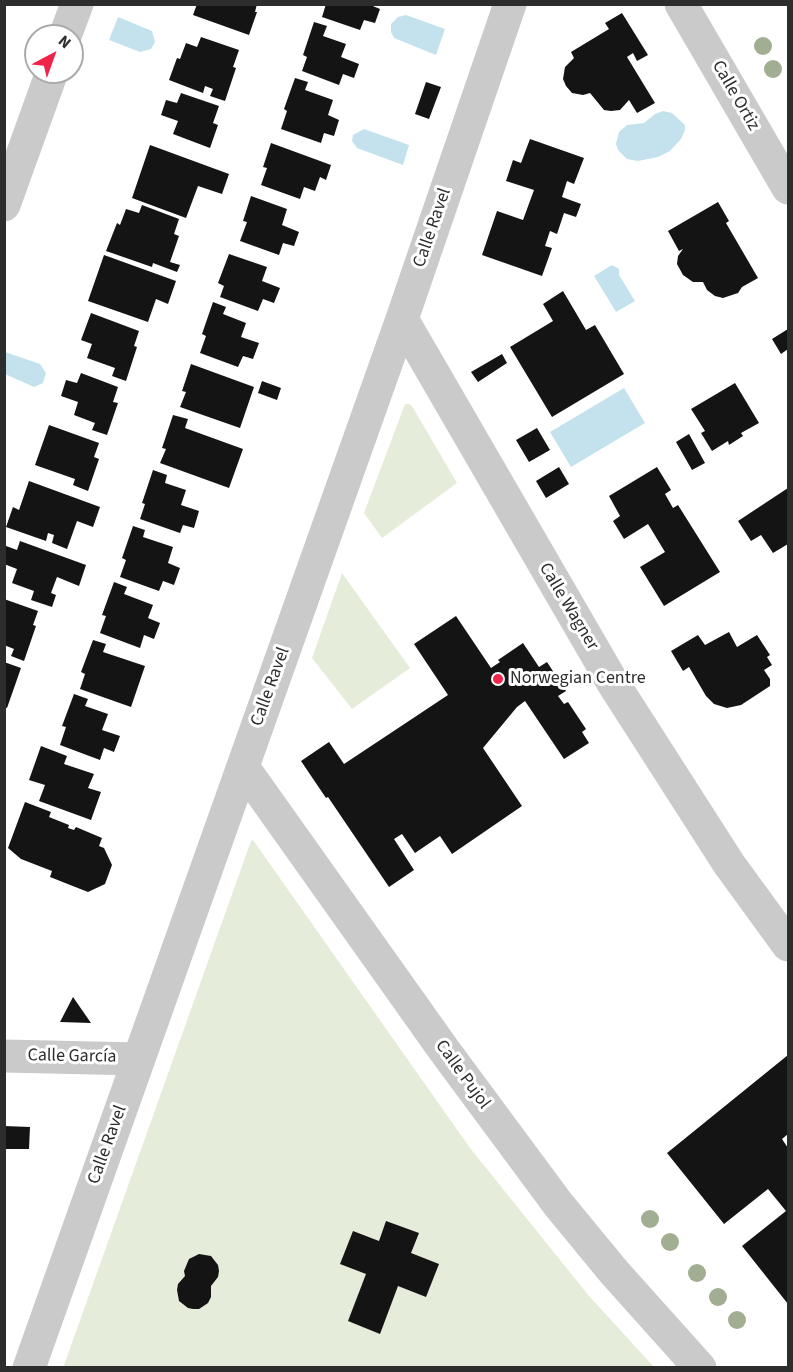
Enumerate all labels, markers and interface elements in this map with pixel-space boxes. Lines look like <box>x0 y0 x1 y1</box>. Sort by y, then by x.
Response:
north arrow <box>24 24 84 84</box>
text: N <box>53 30 76 54</box>
street label: Calle Ortiz <box>706 57 764 135</box>
street label: Calle Ravel <box>409 186 457 270</box>
street label: Calle Wagner <box>533 559 603 655</box>
street label: Calle Ravel <box>247 645 295 729</box>
place label: Norwegian Centre <box>510 668 646 690</box>
marker: Norwegian Centre <box>491 672 505 686</box>
street label: Calle Pujol <box>430 1036 494 1114</box>
street label: Calle García <box>27 1045 117 1069</box>
street label: Calle Ravel <box>84 1103 132 1187</box>

